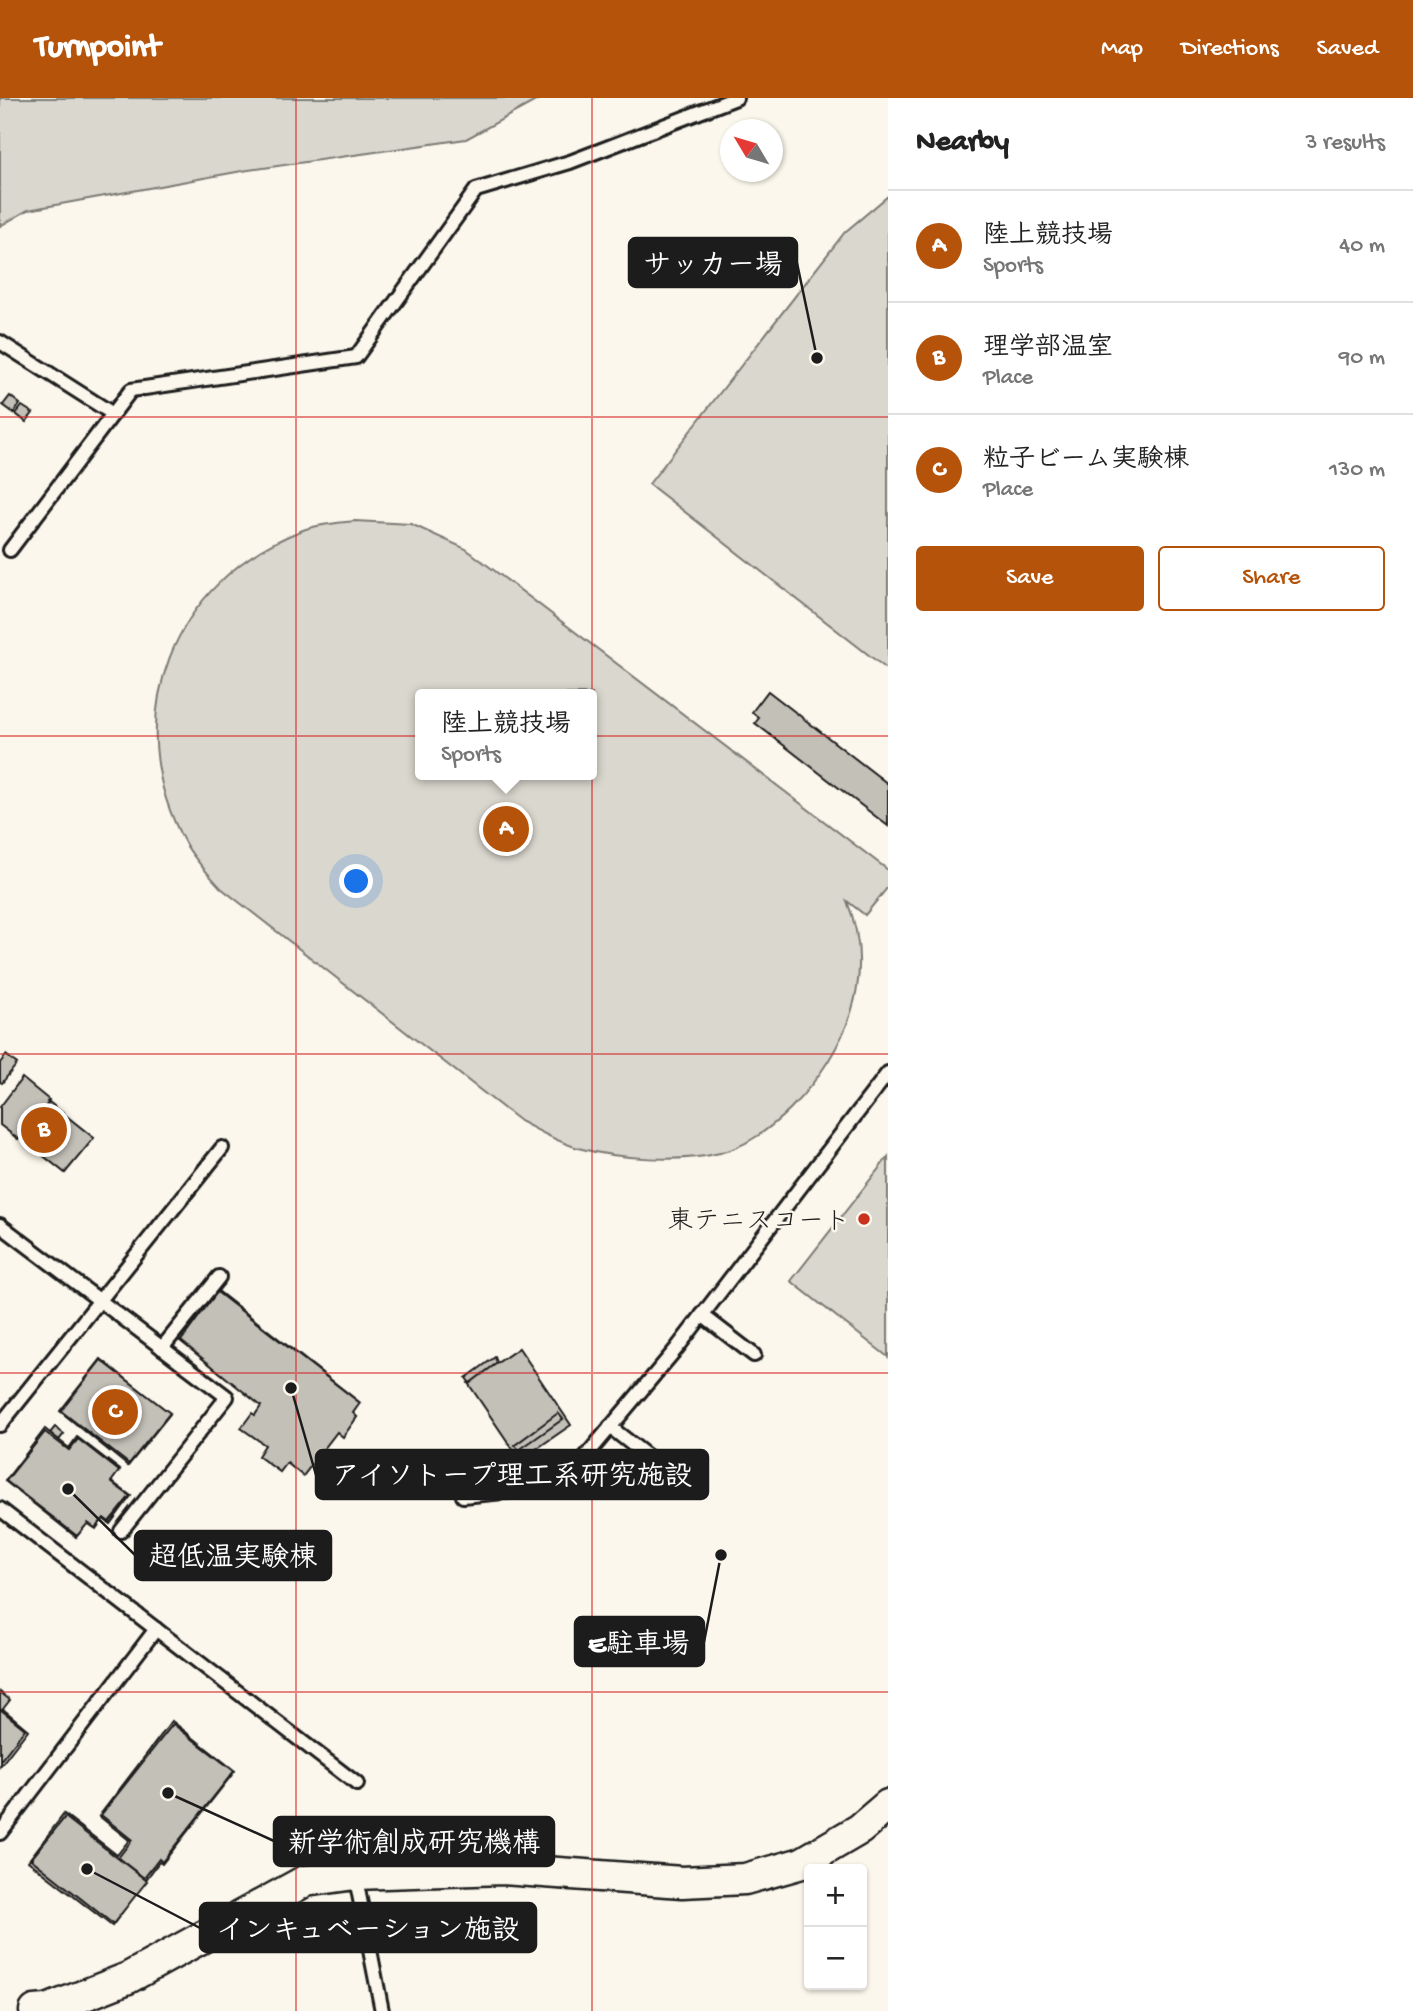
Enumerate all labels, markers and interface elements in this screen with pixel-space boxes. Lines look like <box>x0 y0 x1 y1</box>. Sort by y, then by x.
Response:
text: Turnpoint <box>35 30 160 68</box>
text: Map <box>1101 35 1143 64</box>
text: Directions <box>1181 35 1279 64</box>
text: Saved <box>1317 35 1378 64</box>
north arrow <box>720 119 783 182</box>
text: Nearby <box>916 126 1009 161</box>
text: 3 results <box>1305 130 1385 157</box>
text: 陸上競技場 <box>983 222 1113 253</box>
text: A <box>932 233 946 260</box>
text: 40 m <box>1339 233 1385 260</box>
callout: サッカー場 <box>629 238 797 287</box>
text: サッカー場 <box>643 251 783 284</box>
text: Sports <box>983 253 1043 280</box>
text: 理学部温室 <box>983 334 1113 365</box>
text: B <box>933 345 945 372</box>
text: 90 m <box>1339 345 1385 372</box>
text: Place <box>983 365 1033 392</box>
text: 粒子ビーム実験棟 <box>983 446 1189 477</box>
text: C <box>933 457 945 484</box>
text: 130 m <box>1329 457 1385 484</box>
text: Place <box>983 477 1033 504</box>
button: Save <box>916 546 1144 611</box>
button: Share <box>1158 546 1385 611</box>
popup <box>415 689 597 780</box>
text: 陸上競技場 <box>441 711 571 742</box>
text: Sports <box>441 742 501 769</box>
pin: A <box>483 803 529 855</box>
your location <box>339 864 373 898</box>
pin: B <box>21 1104 67 1156</box>
place label: 東テニスコート <box>667 1206 850 1239</box>
marker: 東テニスコート <box>856 1211 872 1227</box>
pin: C <box>92 1386 138 1438</box>
callout: アイソトープ理工系研究施設 <box>316 1450 708 1499</box>
text: アイソトープ理工系研究施設 <box>331 1460 693 1495</box>
callout: 超低温実験棟 <box>135 1531 331 1580</box>
text: 超低温実験棟 <box>149 1542 317 1576</box>
callout: E駐車場 <box>575 1617 704 1666</box>
text: E駐車場 <box>588 1628 690 1663</box>
callout: 新学術創成研究機構 <box>274 1817 554 1866</box>
text: 新学術創成研究機構 <box>288 1827 540 1862</box>
map controls <box>804 1864 867 1990</box>
button: + <box>804 1864 867 1927</box>
callout: インキュベーション施設 <box>200 1903 536 1952</box>
text: インキュベーション施設 <box>216 1915 520 1949</box>
button: − <box>804 1927 867 1990</box>

